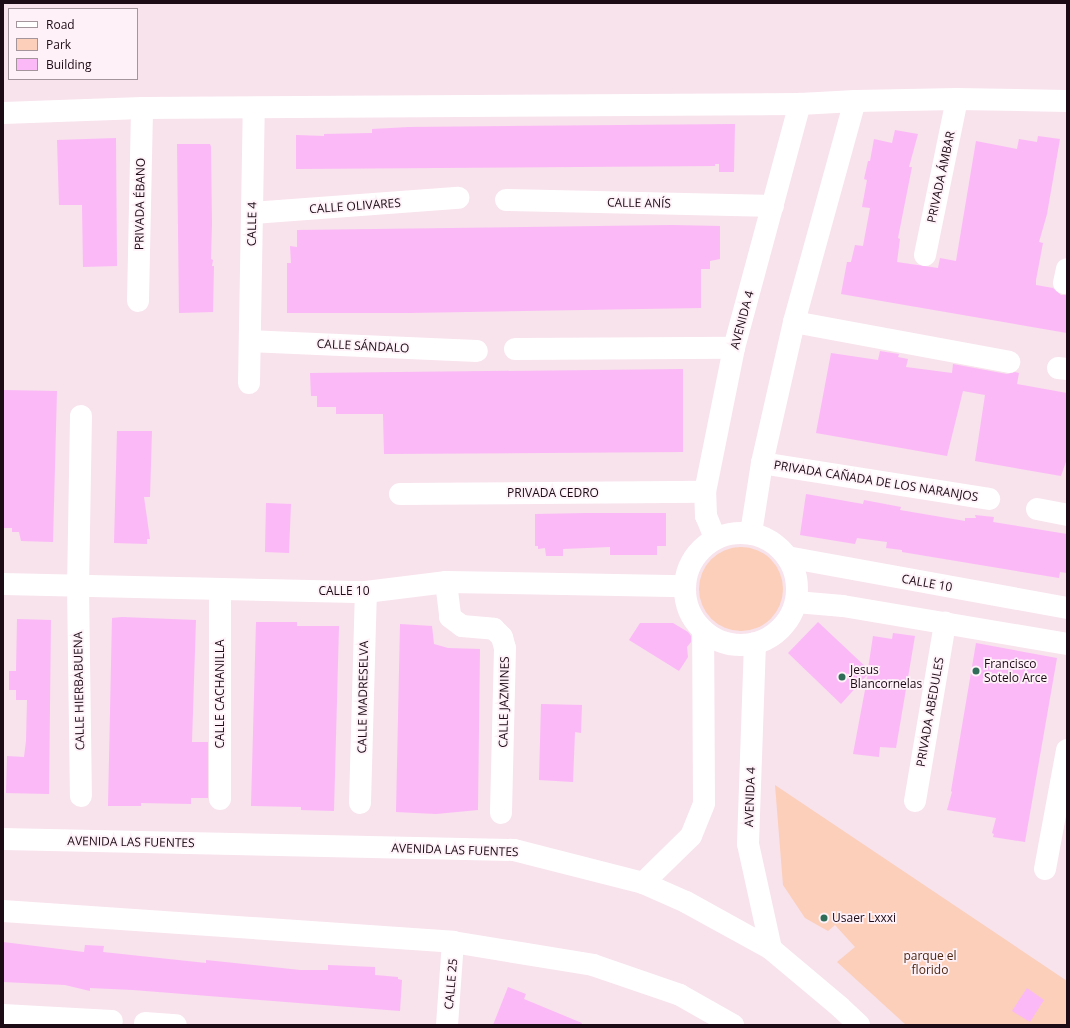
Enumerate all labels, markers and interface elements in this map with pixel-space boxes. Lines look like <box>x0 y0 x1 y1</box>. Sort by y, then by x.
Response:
legend <box>8 8 138 80</box>
text: Road <box>46 16 75 33</box>
text: Park <box>46 36 71 53</box>
text: Building <box>46 56 91 73</box>
street label: PRIVADA ÁMBAR <box>924 130 958 224</box>
street label: PRIVADA ÉBANO <box>132 158 148 250</box>
street label: CALLE ANÍS <box>607 195 671 211</box>
street label: CALLE OLIVARES <box>309 196 401 216</box>
street label: CALLE 4 <box>244 202 260 246</box>
street label: AVENIDA 4 <box>727 289 757 351</box>
street label: CALLE SÁNDALO <box>316 336 410 356</box>
street label: PRIVADA CAÑADA DE LOS NARANJOS <box>773 458 979 504</box>
street label: PRIVADA CEDRO <box>507 486 599 500</box>
street label: CALLE 10 <box>901 571 953 595</box>
street label: CALLE 10 <box>318 584 370 598</box>
street label: CALLE HIERBABUENA <box>71 631 87 751</box>
street label: CALLE CACHANILLA <box>213 639 227 749</box>
street label: CALLE MADRESELVA <box>355 640 371 754</box>
street label: CALLE JAZMINES <box>496 656 512 748</box>
street label: PRIVADA ABEDULES <box>913 656 947 768</box>
place label: Francisco Sotelo Arce <box>984 657 1047 685</box>
place label: Jesus Blancornelas <box>850 663 922 691</box>
marker: Francisco Sotelo Arce <box>971 666 981 676</box>
marker: Jesus Blancornelas <box>837 672 847 682</box>
street label: AVENIDA 4 <box>742 767 758 827</box>
street label: AVENIDA LAS FUENTES <box>67 834 195 850</box>
street label: AVENIDA LAS FUENTES <box>391 841 519 859</box>
place label: Usaer Lxxxi <box>832 911 896 925</box>
marker: Usaer Lxxxi <box>819 913 829 923</box>
park label: parque el florido <box>903 949 957 977</box>
street label: CALLE 25 <box>442 958 460 1010</box>

